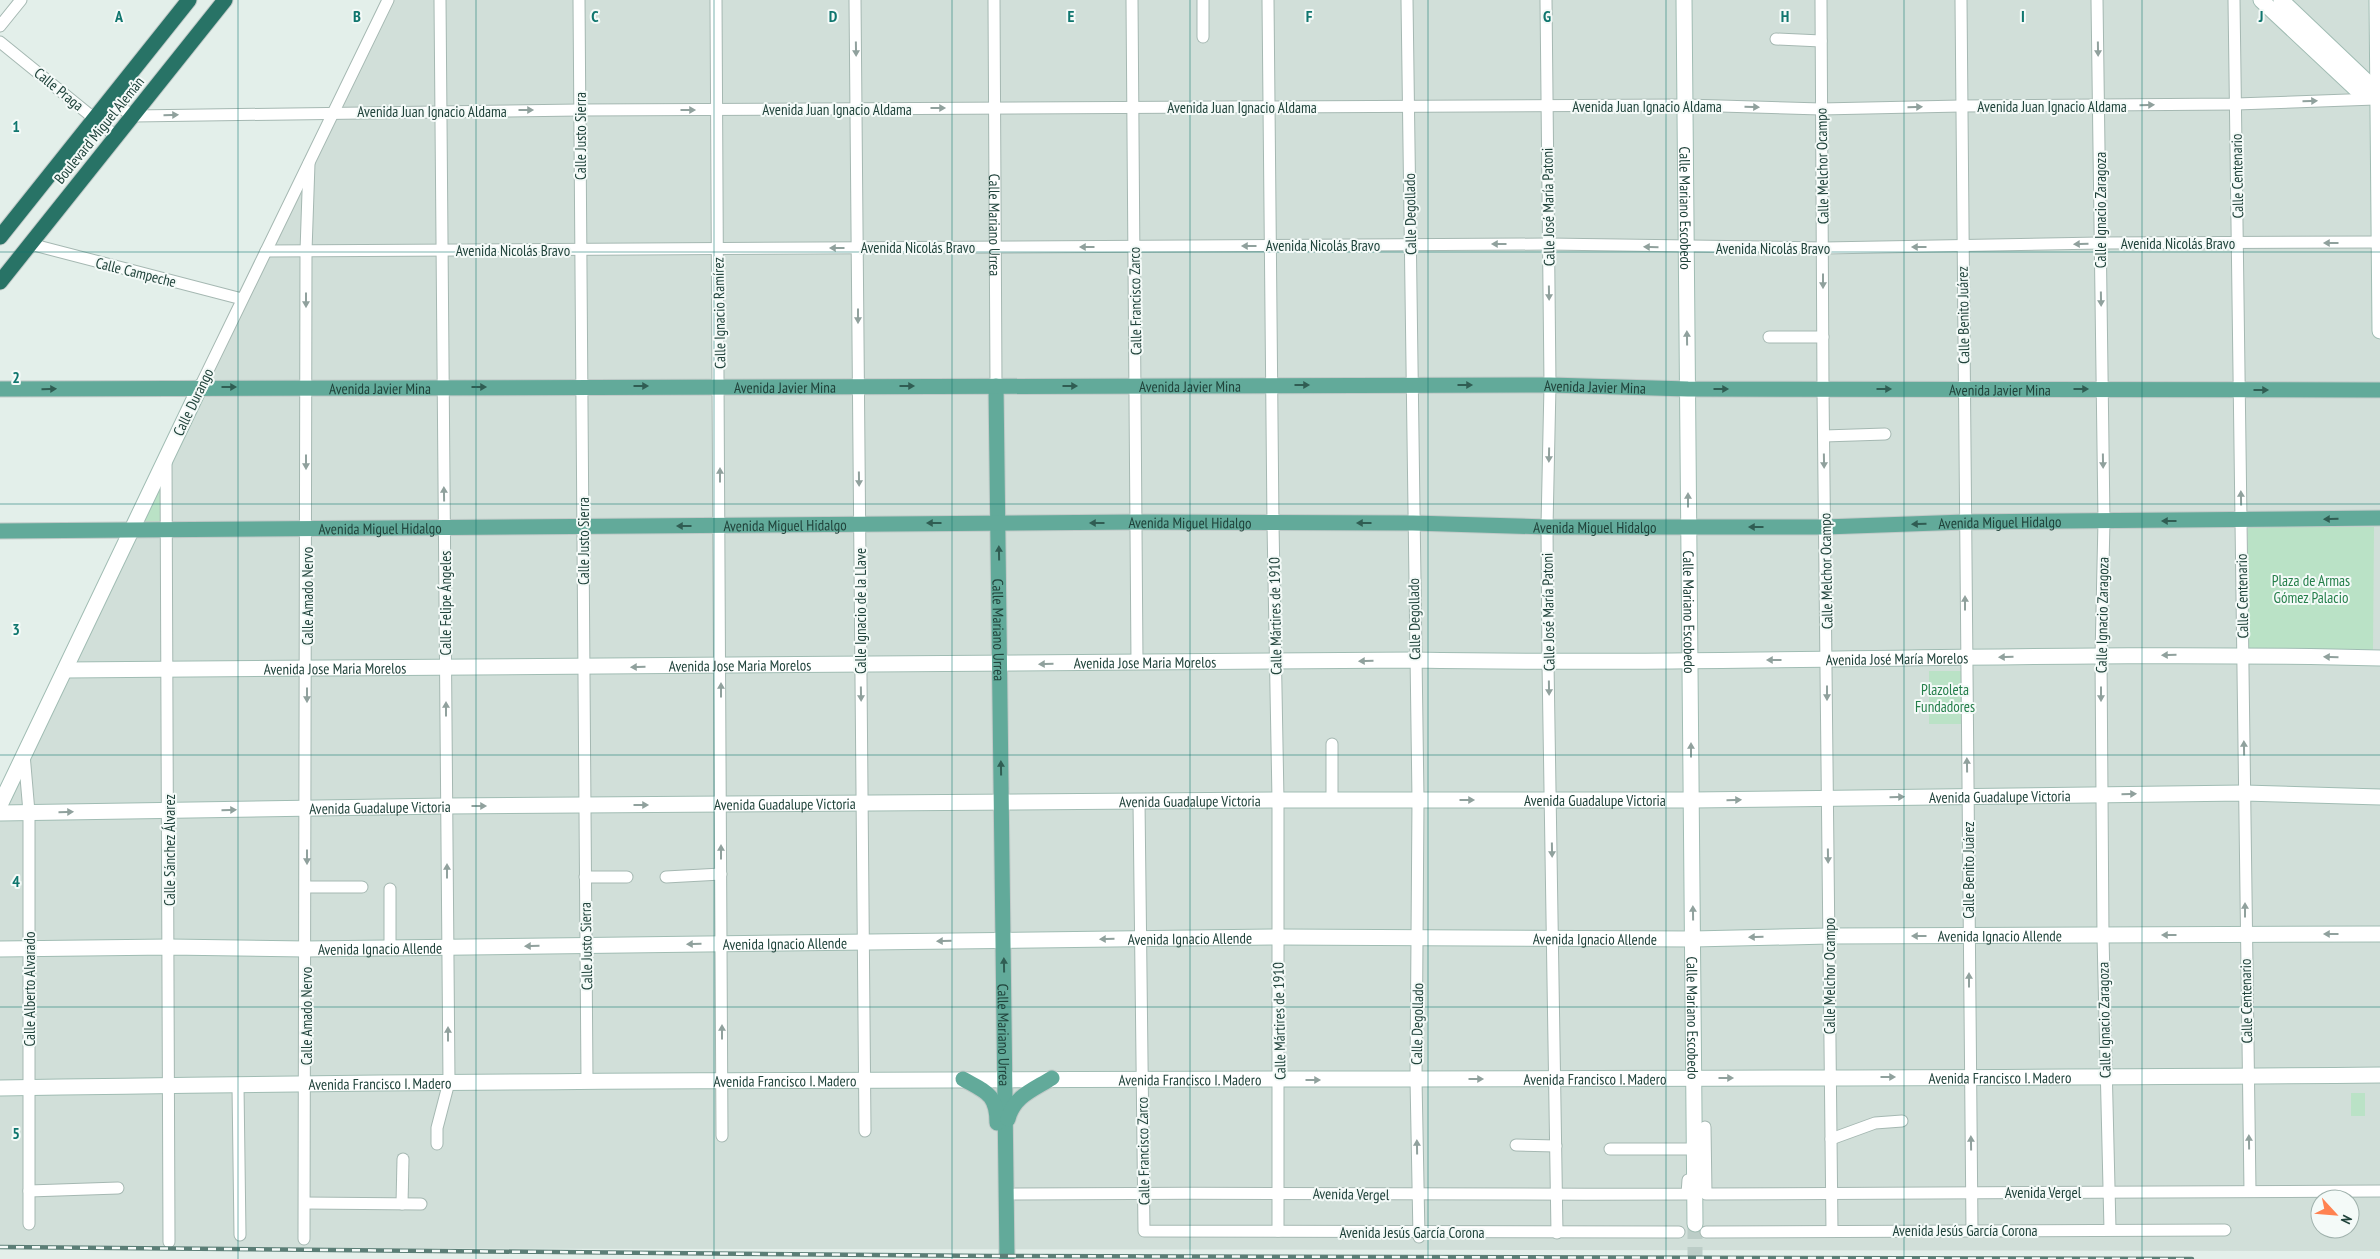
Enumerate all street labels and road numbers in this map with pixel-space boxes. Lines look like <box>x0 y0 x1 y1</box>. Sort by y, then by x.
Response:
street label: Calle Praga <box>30 63 88 115</box>
street label: Boulevard Miguel Alemán <box>50 73 148 187</box>
street label: Calle Justo Sierra <box>571 92 590 180</box>
street label: Avenida Juan Ignacio Aldama <box>1572 97 1722 116</box>
street label: Avenida Juan Ignacio Aldama <box>1977 97 2127 116</box>
street label: Avenida Juan Ignacio Aldama <box>1167 98 1317 117</box>
street label: Avenida Juan Ignacio Aldama <box>762 100 912 119</box>
street label: Avenida Juan Ignacio Aldama <box>357 102 507 121</box>
street label: Calle Melchor Ocampo <box>1811 108 1833 224</box>
street label: Calle Centenario <box>2227 133 2247 219</box>
street label: Calle Mariano Escobedo <box>1676 146 1696 270</box>
street label: Calle José María Patoni <box>1537 148 1559 266</box>
street label: Calle Ignacio Zaragoza <box>2091 152 2110 268</box>
street label: Calle Degollado <box>1400 173 1420 255</box>
street label: Calle Mariano Urrea <box>985 174 1005 276</box>
street label: Avenida Nicolás Bravo <box>2121 234 2235 253</box>
street label: Avenida Nicolás Bravo <box>1266 236 1380 255</box>
street label: Avenida Nicolás Bravo <box>861 238 975 257</box>
street label: Avenida Nicolás Bravo <box>1716 239 1830 258</box>
street label: Avenida Nicolás Bravo <box>456 241 570 260</box>
street label: Calle Francisco Zarco <box>1125 247 1145 355</box>
street label: Calle Campeche <box>94 253 178 291</box>
street label: Calle Ignacio Ramírez <box>709 257 729 369</box>
street label: Calle Benito Juárez <box>1953 266 1973 364</box>
street label: Calle Durango <box>168 365 218 439</box>
street label: Avenida Javier Mina <box>1544 375 1646 397</box>
street label: Avenida Javier Mina <box>1139 376 1241 396</box>
street label: Avenida Javier Mina <box>734 377 836 397</box>
street label: Avenida Javier Mina <box>329 378 431 398</box>
street label: Avenida Javier Mina <box>1949 380 2051 399</box>
street label: Calle Justo Sierra <box>574 497 593 585</box>
street label: Avenida Miguel Hidalgo <box>1128 512 1252 532</box>
street label: Avenida Miguel Hidalgo <box>1938 512 2062 532</box>
street label: Calle Melchor Ocampo <box>1815 513 1837 629</box>
street label: Avenida Miguel Hidalgo <box>723 515 847 535</box>
street label: Avenida Miguel Hidalgo <box>1533 517 1657 537</box>
street label: Avenida Miguel Hidalgo <box>318 518 442 538</box>
street label: Calle Amado Nervo <box>298 547 317 645</box>
street label: Calle Ignacio de la Llave <box>851 548 870 674</box>
street label: Calle Mariano Escobedo <box>1679 550 1700 674</box>
street label: Calle Felipe Ángeles <box>436 551 455 655</box>
street label: Calle José María Patoni <box>1537 553 1559 671</box>
street label: Calle Centenario <box>2232 553 2252 639</box>
street label: Calle Mártires de 1910 <box>1264 557 1286 675</box>
street label: Calle Ignacio Zaragoza <box>2091 557 2113 673</box>
street label: Calle Degollado <box>1404 578 1424 660</box>
street label: Calle Mariano Urrea <box>989 579 1009 681</box>
street label: Avenida José María Morelos <box>1826 648 1968 669</box>
street label: Avenida Jose Maria Morelos <box>1074 652 1216 672</box>
street label: Avenida Jose Maria Morelos <box>669 655 811 675</box>
street label: Avenida Jose Maria Morelos <box>264 658 406 678</box>
street label: Avenida Guadalupe Victoria <box>1929 786 2071 806</box>
street label: Avenida Guadalupe Victoria <box>1119 791 1261 811</box>
street label: Avenida Guadalupe Victoria <box>1524 791 1666 810</box>
street label: Calle Sánchez Álvarez <box>160 794 179 906</box>
street label: Avenida Guadalupe Victoria <box>714 794 856 814</box>
street label: Avenida Guadalupe Victoria <box>309 796 451 818</box>
street label: Calle Benito Juárez <box>1959 821 1978 919</box>
street label: Calle Justo Sierra <box>576 902 596 990</box>
street label: Calle Melchor Ocampo <box>1820 918 1839 1034</box>
street label: Avenida Ignacio Allende <box>1938 926 2062 945</box>
street label: Avenida Ignacio Allende <box>1128 928 1252 948</box>
street label: Avenida Ignacio Allende <box>1533 929 1657 948</box>
street label: Calle Alberto Alvarado <box>20 931 39 1047</box>
street label: Avenida Ignacio Allende <box>723 933 847 953</box>
street label: Avenida Ignacio Allende <box>318 938 442 958</box>
street label: Calle Mariano Escobedo <box>1683 956 1703 1080</box>
street label: Calle Centenario <box>2236 958 2256 1044</box>
street label: Calle Mártires de 1910 <box>1268 962 1290 1080</box>
street label: Calle Ignacio Zaragoza <box>2093 962 2115 1078</box>
street label: Calle Amado Nervo <box>297 967 316 1065</box>
street label: Calle Degollado <box>1407 983 1427 1065</box>
street label: Calle Mariano Urrea <box>994 984 1014 1086</box>
street label: Avenida Francisco I. Madero <box>1928 1068 2071 1087</box>
street label: Avenida Francisco I. Madero <box>1524 1069 1666 1088</box>
street label: Avenida Francisco I. Madero <box>1118 1070 1261 1089</box>
street label: Avenida Francisco I. Madero <box>713 1071 856 1090</box>
street label: Avenida Francisco I. Madero <box>308 1073 451 1093</box>
street label: Calle Francisco Zarco <box>1133 1097 1153 1205</box>
street label: Avenida Vergel <box>2005 1183 2082 1202</box>
street label: Avenida Vergel <box>1313 1184 1390 1204</box>
street label: Avenida Jesús García Corona <box>1892 1221 2038 1240</box>
street label: Avenida Jesús García Corona <box>1339 1223 1485 1242</box>

